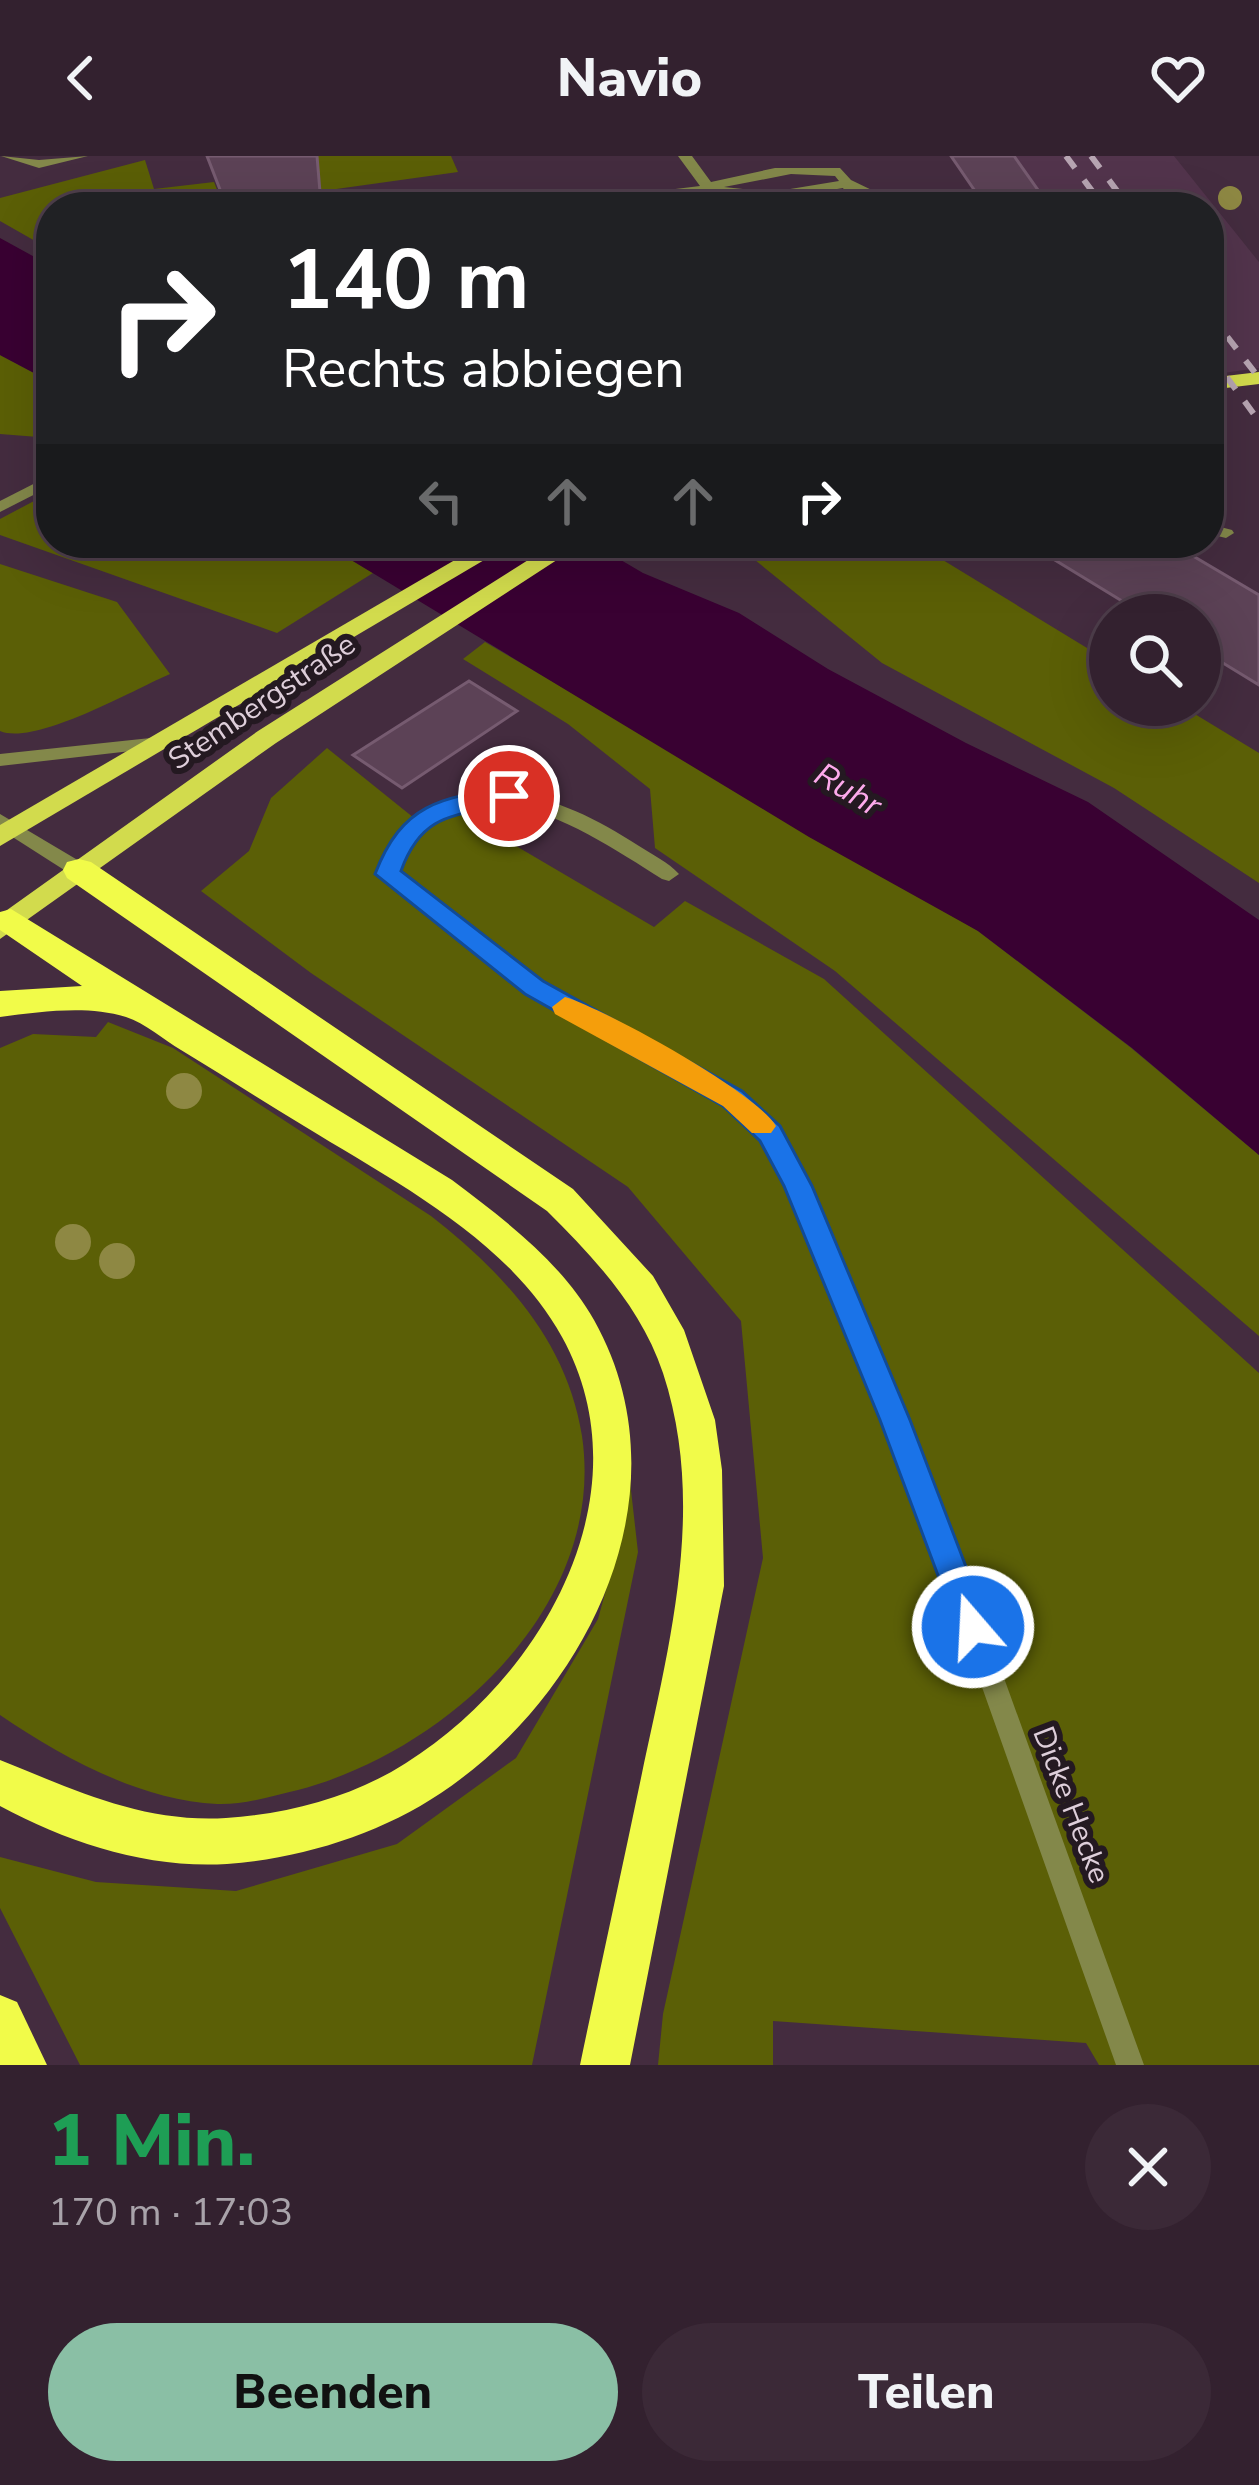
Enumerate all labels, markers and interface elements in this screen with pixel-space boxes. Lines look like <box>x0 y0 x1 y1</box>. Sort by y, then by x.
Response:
text: Navio <box>557 41 702 115</box>
icon: back <box>48 45 114 111</box>
icon: heart <box>1145 45 1211 111</box>
text: 140 m <box>282 223 530 338</box>
icon: right <box>84 240 240 396</box>
text: Rechts abbiegen <box>282 332 685 406</box>
icon: left <box>408 468 474 534</box>
icon: ahead <box>534 468 600 534</box>
icon: ahead <box>660 468 726 534</box>
icon: right <box>786 468 852 534</box>
map controls <box>1089 594 1221 726</box>
button: search <box>1089 594 1221 726</box>
street label: Stembergstraße <box>160 624 364 780</box>
pin <box>458 745 560 847</box>
water label: Ruhr <box>806 752 891 828</box>
icon: arrive <box>476 763 542 829</box>
position arrow <box>910 1564 1036 1690</box>
street label: Dicke Hecke <box>1022 1721 1120 1889</box>
text: 1 Min. <box>48 2092 255 2190</box>
button: close <box>1085 2104 1211 2230</box>
text: 170 m · 17:03 <box>48 2186 293 2239</box>
button: Beenden <box>48 2323 618 2461</box>
button: Teilen <box>642 2323 1211 2461</box>

